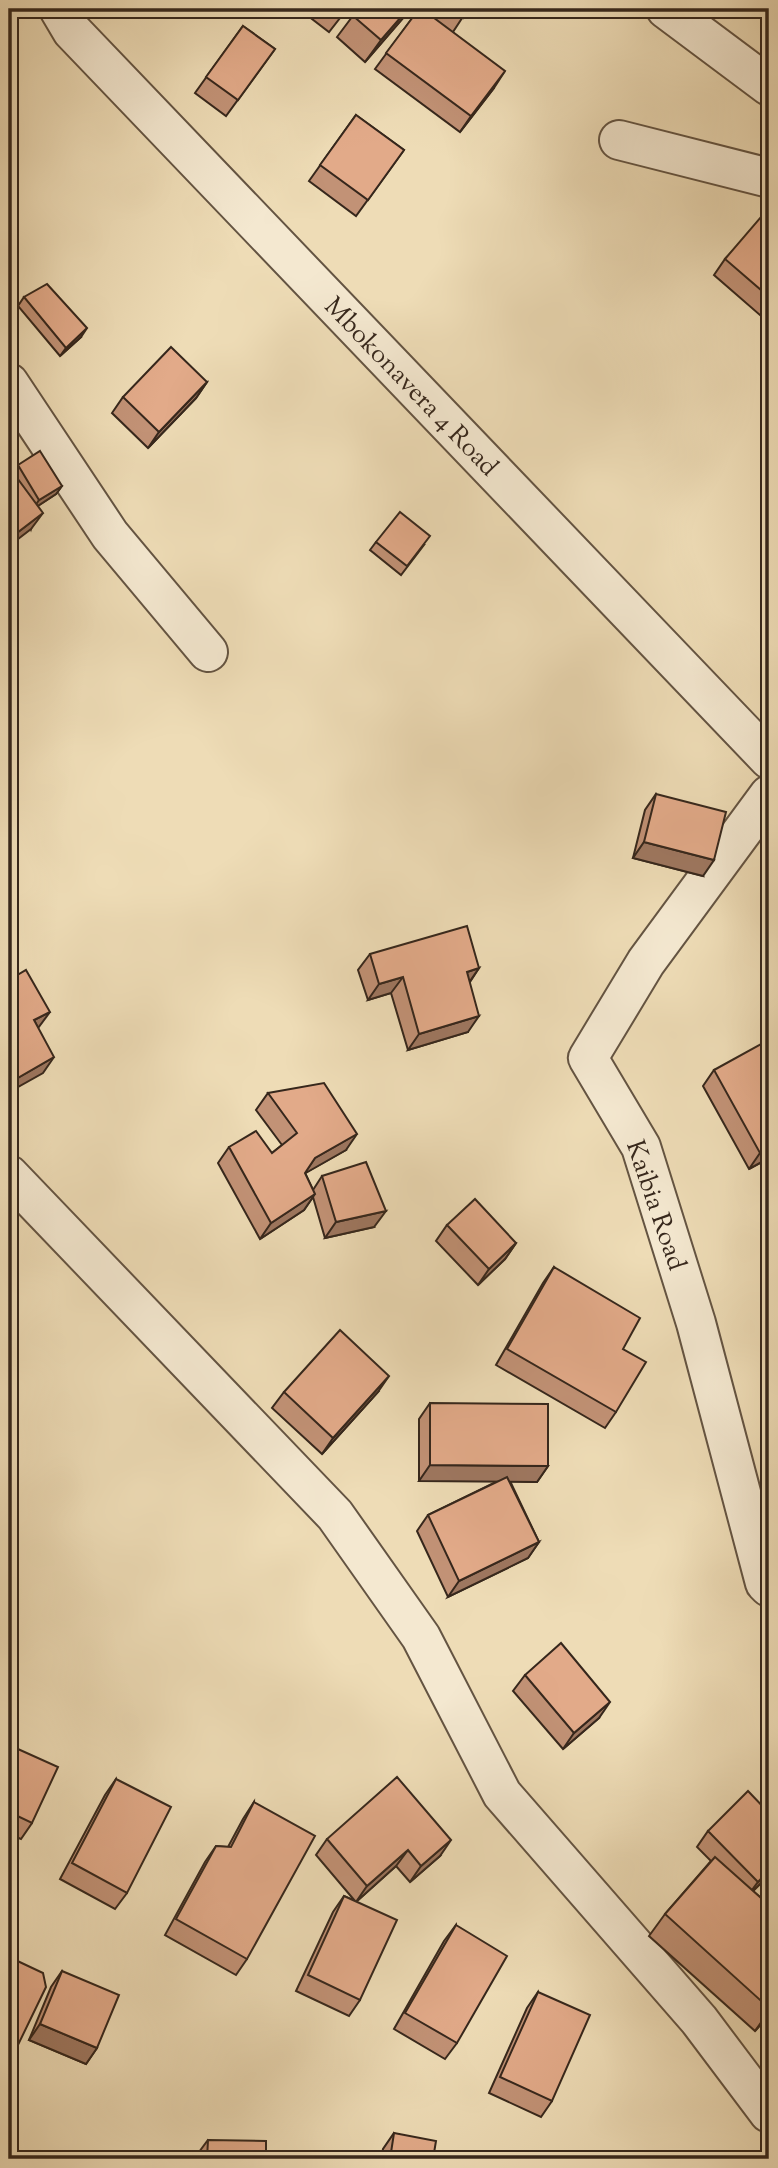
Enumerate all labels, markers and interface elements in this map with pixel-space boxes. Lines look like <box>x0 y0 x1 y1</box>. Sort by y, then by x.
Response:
street label: Mbokonavera 4 Road <box>315 290 506 486</box>
street label: Kaibia Road <box>615 1136 694 1276</box>

